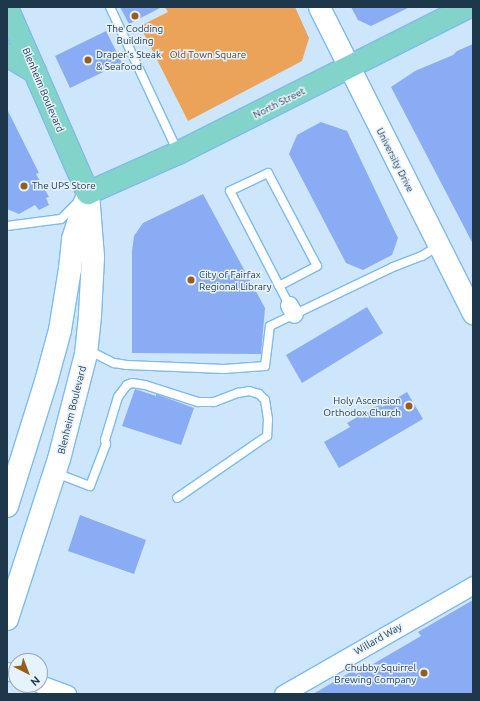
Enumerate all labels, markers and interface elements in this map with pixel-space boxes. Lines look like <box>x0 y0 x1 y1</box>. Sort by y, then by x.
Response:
marker: The Codding Building <box>130 11 140 21</box>
place label: The Codding Building <box>107 22 163 46</box>
street label: Blenheim Boulevard <box>20 46 66 134</box>
place label: Draper’s Steak & Seafood <box>96 48 161 72</box>
park label: Old Town Square <box>170 49 246 61</box>
marker: Draper’s Steak & Seafood <box>83 55 93 65</box>
street label: North Street <box>251 85 307 121</box>
street label: University Drive <box>374 126 416 194</box>
place label: The UPS Store <box>32 180 96 192</box>
marker: The UPS Store <box>19 181 29 191</box>
place label: City of Fairfax Regional Library <box>199 268 272 292</box>
marker: City of Fairfax Regional Library <box>186 275 196 285</box>
street label: Blenheim Boulevard <box>55 365 89 455</box>
place label: Holy Ascension Orthodox Church <box>323 394 401 418</box>
marker: Holy Ascension Orthodox Church <box>404 401 414 411</box>
street label: Willard Way <box>352 621 404 657</box>
north arrow <box>8 653 48 693</box>
place label: Chubby Squirrel Brewing Company <box>334 661 416 684</box>
marker: Chubby Squirrel Brewing Company <box>419 668 429 678</box>
text: N <box>28 674 42 688</box>

